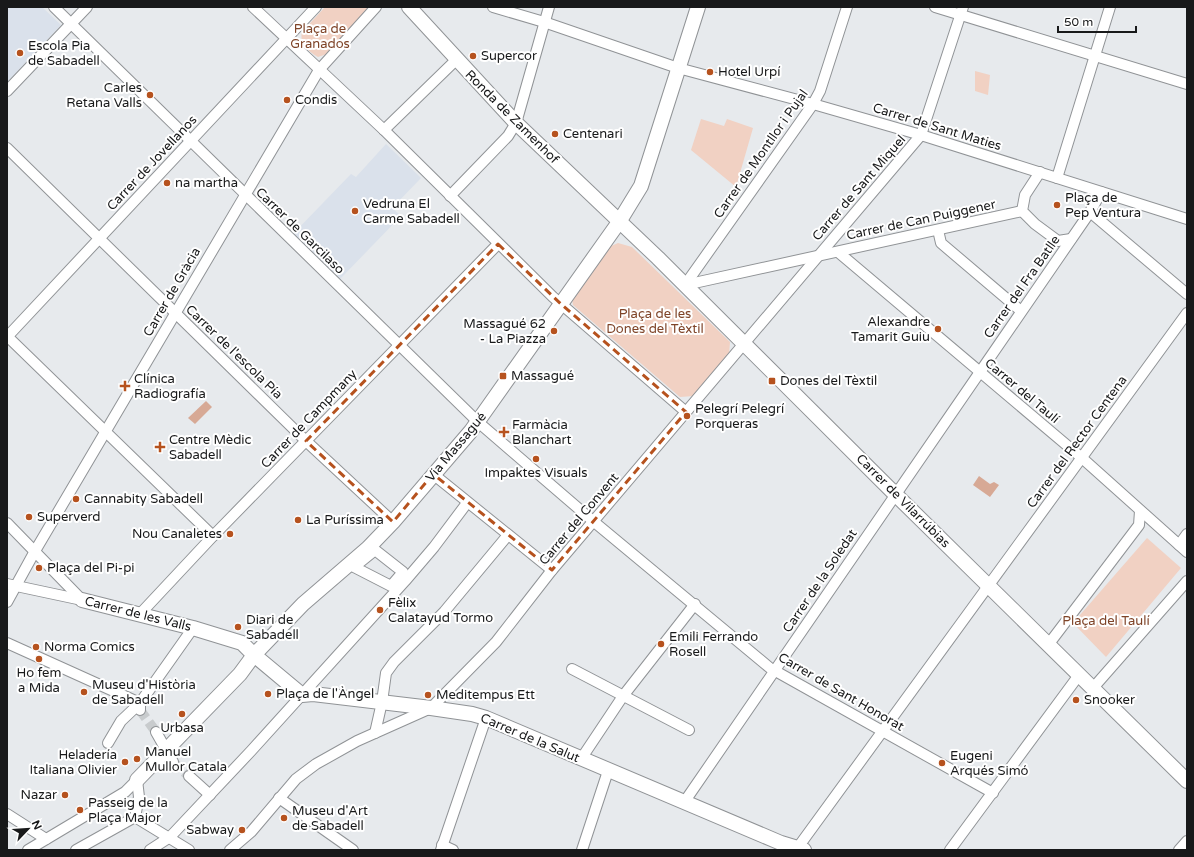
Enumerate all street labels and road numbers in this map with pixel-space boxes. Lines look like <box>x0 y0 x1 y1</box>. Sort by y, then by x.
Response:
street label: Ronda de Zamenhof <box>462 67 562 167</box>
street label: Carrer de Montllor i Pujal <box>710 87 812 221</box>
street label: Carrer de Sant Maties <box>871 100 1003 154</box>
street label: Carrer de Jovellanos <box>104 112 200 214</box>
street label: Carrer de Sant Miquel <box>809 132 909 244</box>
street label: Carrer de Garcilaso <box>252 184 348 278</box>
street label: Carrer de Can Puiggener <box>845 196 997 244</box>
street label: Carrer del Fra Batlle <box>980 232 1064 342</box>
street label: Carrer de Gràcia <box>140 245 204 339</box>
street label: Carrer de l'escola Pía <box>182 302 286 402</box>
street label: Carrer del Taulí <box>981 355 1063 427</box>
street label: Carrer de Campmany <box>258 366 360 472</box>
street label: Carrer del Rector Centena <box>1023 373 1131 511</box>
street label: Via Massagué <box>422 409 490 485</box>
street label: Carrer de Vilarrúbias <box>853 451 953 551</box>
street label: Carrer del Convent <box>536 470 622 568</box>
street label: Carrer de la Soledat <box>779 526 861 636</box>
street label: Carrer de les Valls <box>83 593 193 635</box>
street label: Carrer de Sant Honorat <box>775 649 907 735</box>
street label: Carrer de la Salut <box>478 710 582 766</box>

